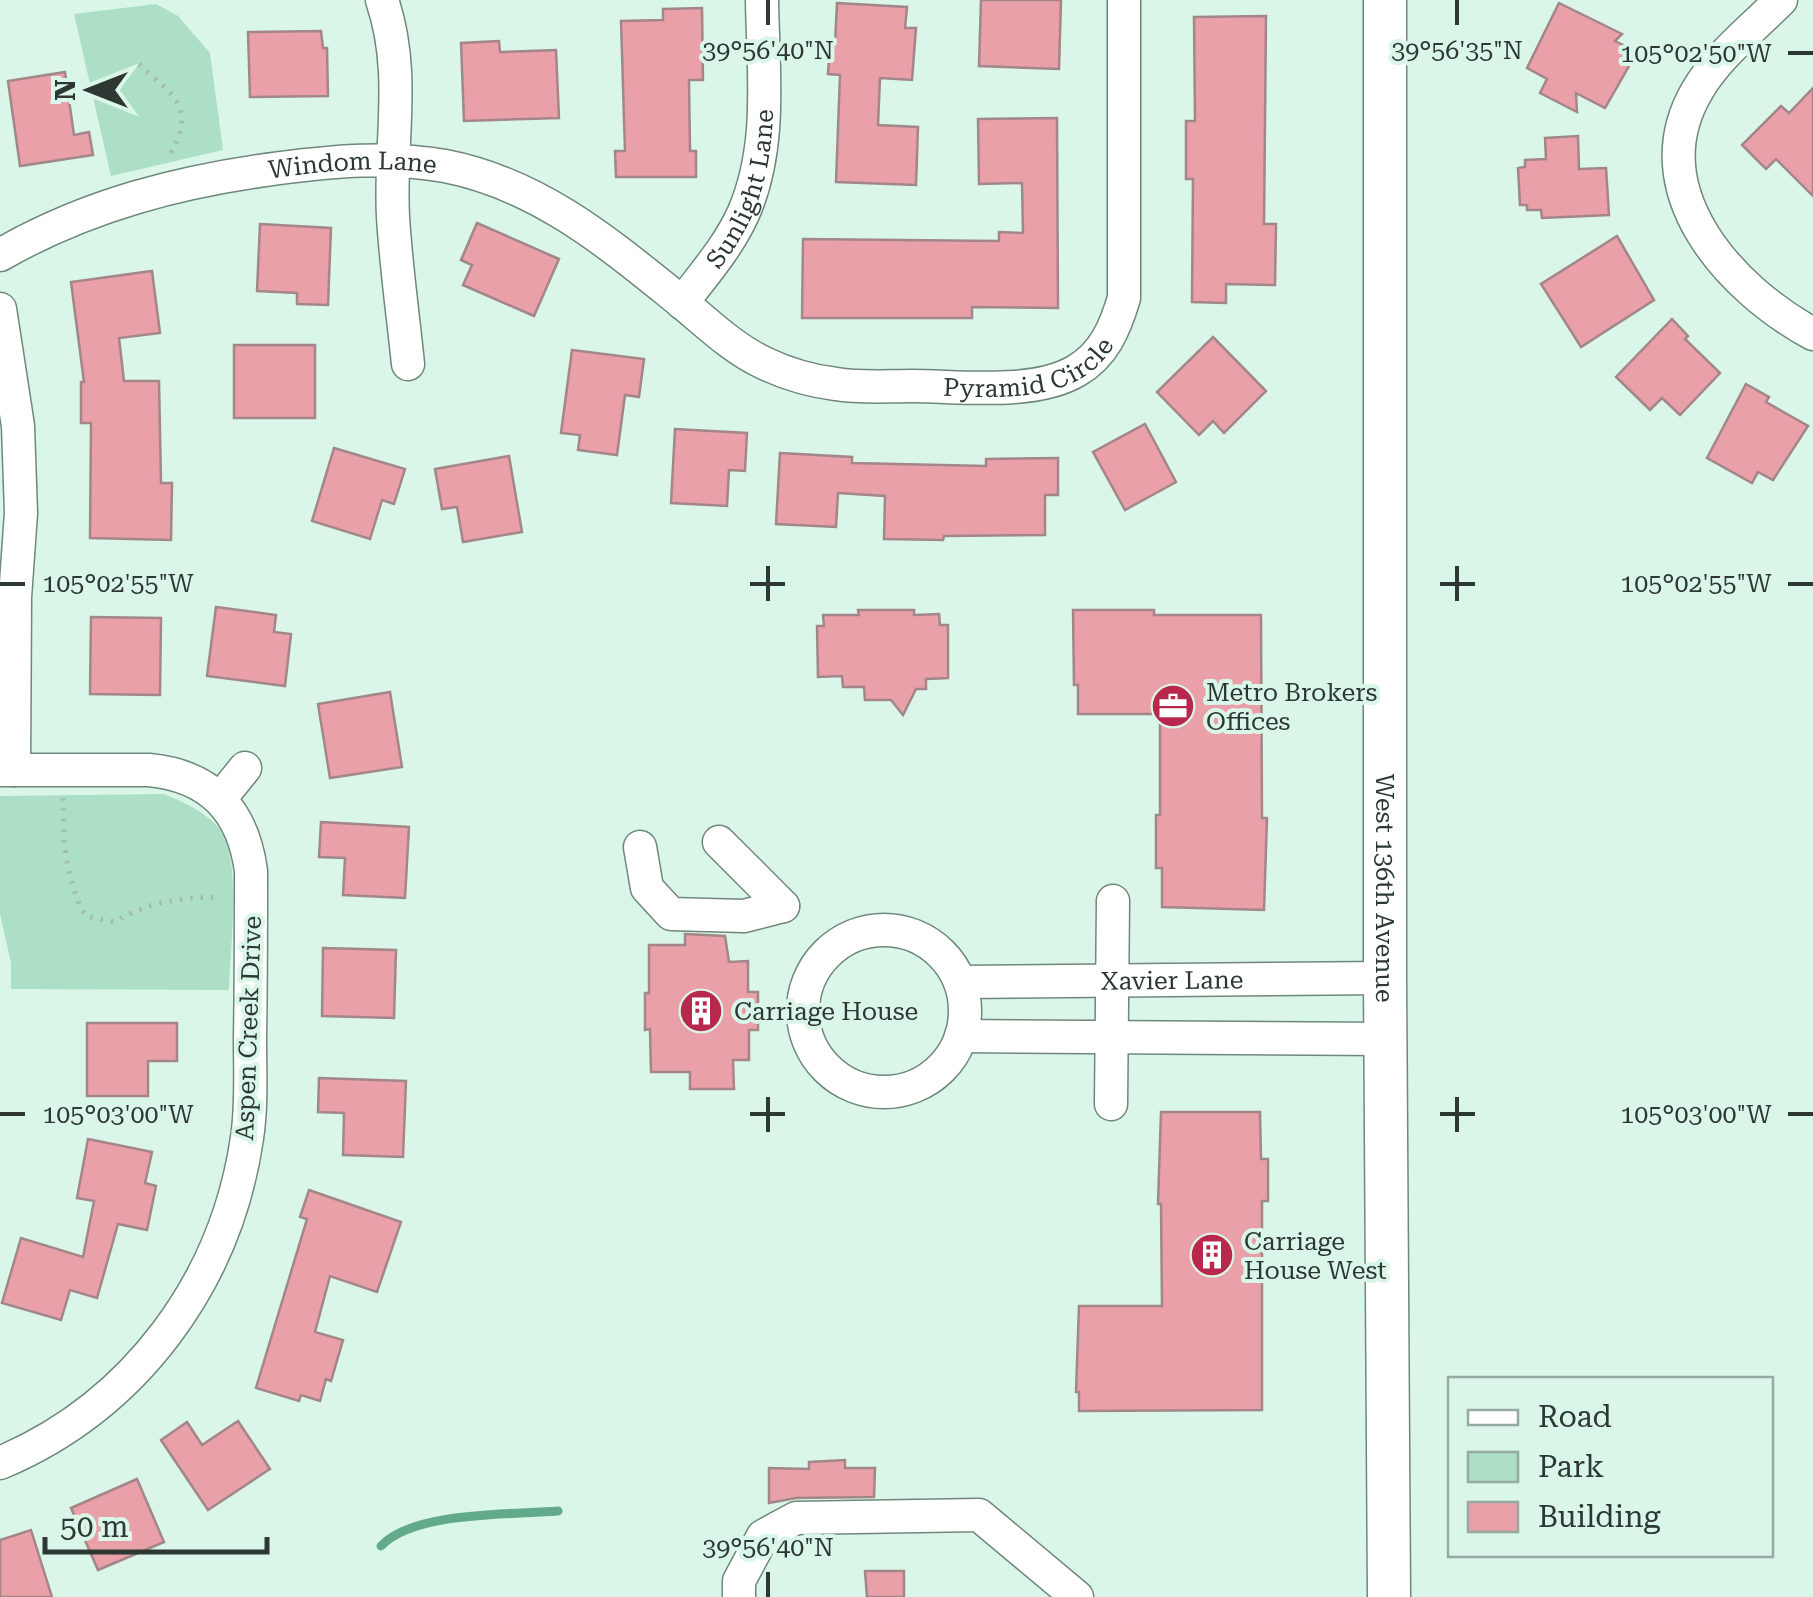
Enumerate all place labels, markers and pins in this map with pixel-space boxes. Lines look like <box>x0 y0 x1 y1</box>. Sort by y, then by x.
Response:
place label: Metro Brokers Offices <box>1206 678 1378 736</box>
office icon: Metro Brokers Offices <box>1150 683 1196 729</box>
building icon: Carriage House <box>678 988 724 1034</box>
place label: Carriage House <box>734 997 918 1026</box>
place label: Carriage House West <box>1244 1227 1387 1285</box>
building icon: Carriage House West <box>1189 1232 1235 1278</box>

